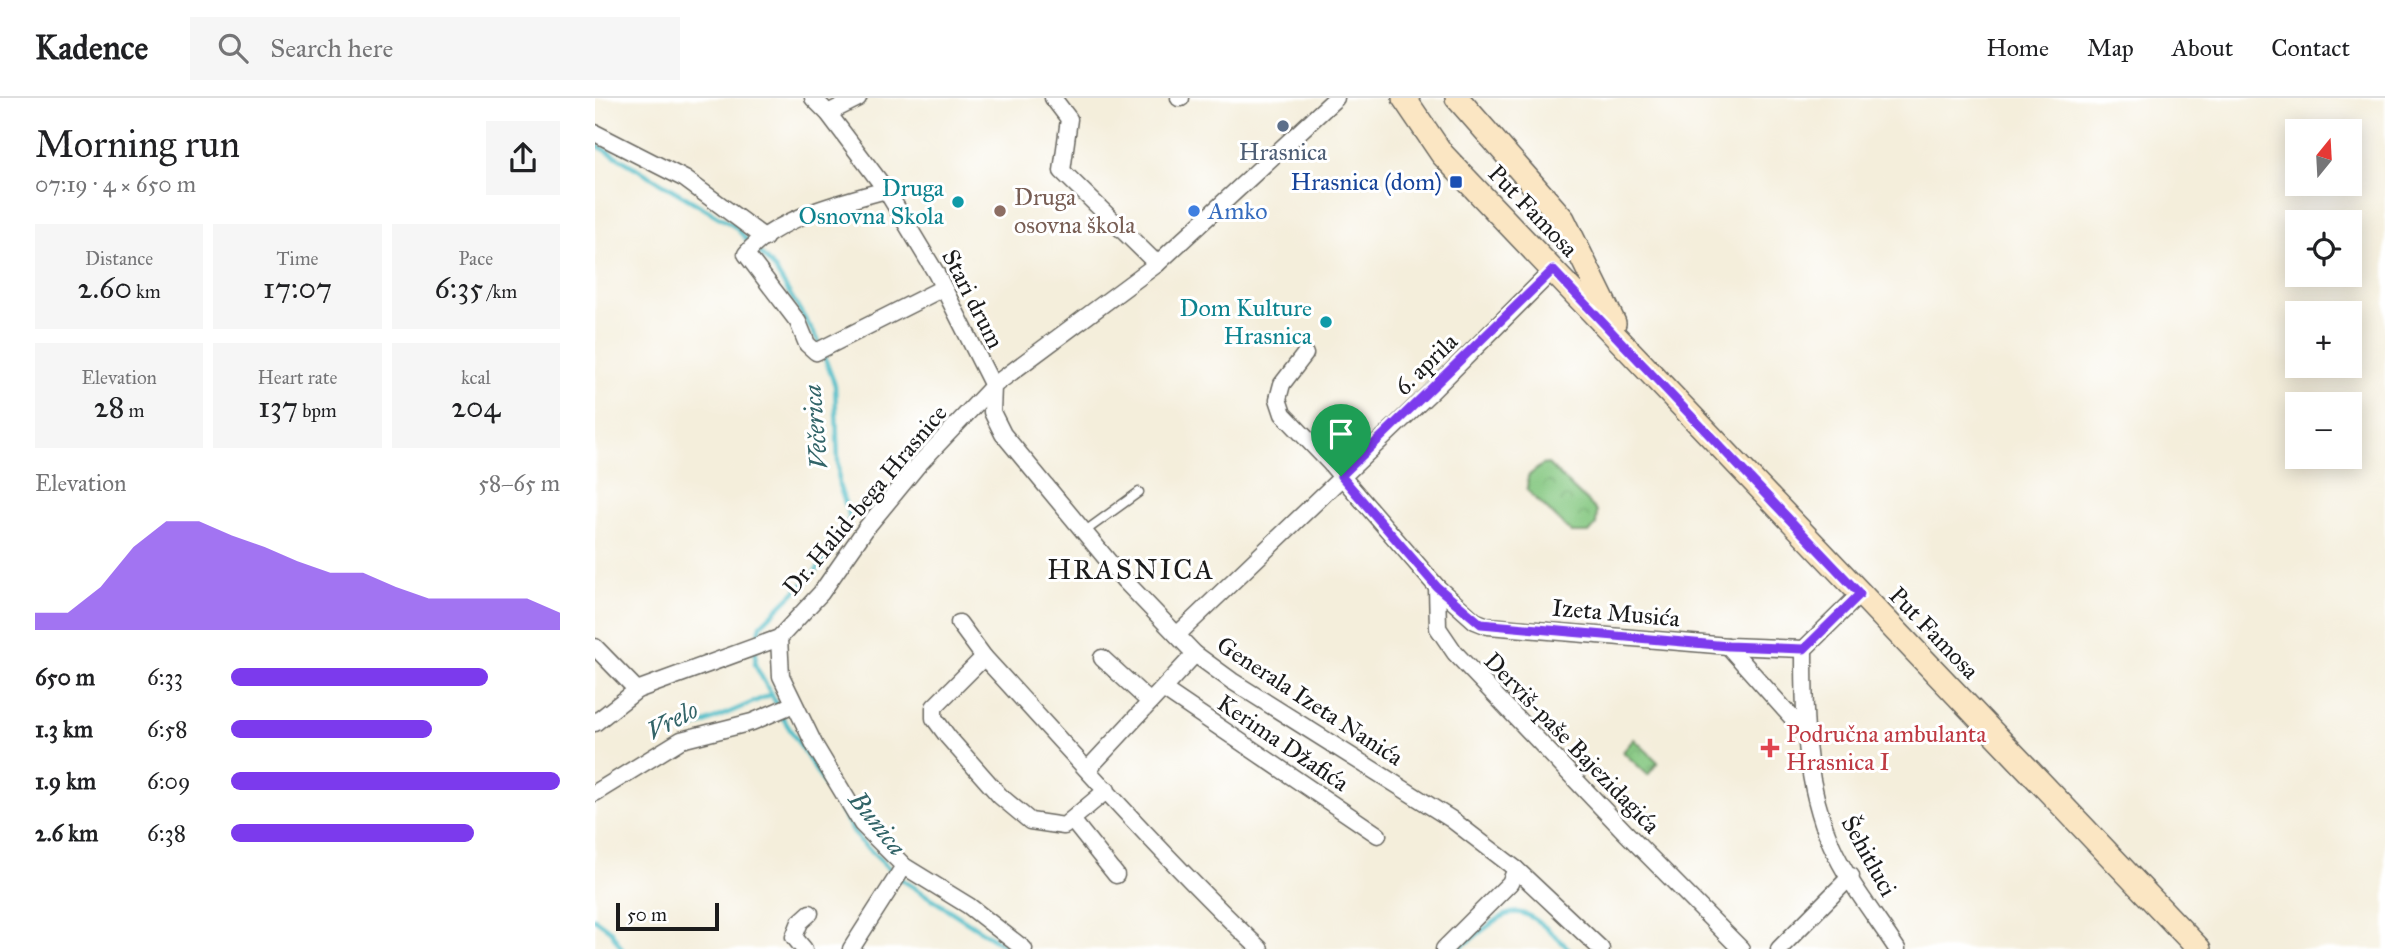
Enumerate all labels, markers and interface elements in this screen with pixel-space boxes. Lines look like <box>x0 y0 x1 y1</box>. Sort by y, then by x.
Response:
search box <box>190 17 680 80</box>
text: Kadence <box>35 28 148 68</box>
icon: search <box>214 29 252 67</box>
text: Search here <box>270 32 393 64</box>
text: Home <box>1986 33 2049 63</box>
text: Map <box>2087 33 2134 63</box>
text: About <box>2172 33 2233 63</box>
text: Contact <box>2271 33 2350 63</box>
marker: Hrasnica <box>1275 118 1291 134</box>
north arrow <box>2285 119 2363 196</box>
map controls <box>2285 119 2362 469</box>
text: Morning run <box>35 121 240 167</box>
button: share <box>486 121 560 195</box>
place label: Hrasnica <box>1239 137 1328 167</box>
street label: Put Famosa <box>1482 159 1585 264</box>
place label: Hrasnica (dom) <box>1291 167 1442 197</box>
text: 07:19 · 4 × 650 m <box>35 170 196 198</box>
place label: Druga Osnovna Skola <box>798 173 945 231</box>
marker: Hrasnica (dom) <box>1448 174 1464 190</box>
place label: Druga osovna škola <box>1014 182 1136 240</box>
marker: Druga Osnovna Skola <box>950 194 966 210</box>
place label: Amko <box>1207 196 1268 226</box>
marker: Druga osovna škola <box>992 203 1008 219</box>
marker: Amko <box>1186 203 1202 219</box>
button: locate <box>2285 210 2362 287</box>
street label: Stari drum <box>935 244 1011 354</box>
text: Distance <box>85 247 153 270</box>
text: Time <box>276 247 319 270</box>
text: Pace <box>459 247 493 270</box>
text: 2.60 <box>77 270 132 306</box>
text: 17:07 <box>263 270 332 306</box>
text: 6:35 <box>434 270 483 306</box>
text: km <box>132 280 161 303</box>
text: /km <box>483 280 517 303</box>
place label: Dom Kulture Hrasnica <box>1180 293 1313 351</box>
button: + <box>2285 301 2362 378</box>
marker: Dom Kulture Hrasnica <box>1318 314 1334 330</box>
street label: 6. aprila <box>1388 326 1465 401</box>
text: Elevation <box>81 366 157 389</box>
text: Heart rate <box>258 366 337 389</box>
text: kcal <box>461 366 491 389</box>
water label: Večerica <box>795 383 835 471</box>
text: 28 <box>94 389 125 425</box>
text: 137 <box>258 389 298 425</box>
text: 204 <box>451 389 500 425</box>
button: − <box>2285 392 2362 469</box>
text: m <box>125 399 145 422</box>
text: bpm <box>298 399 337 422</box>
street label: Dr. Halid-bega Hrasnice <box>776 399 954 601</box>
pin <box>1311 404 1371 476</box>
icon: arrive <box>1322 415 1360 453</box>
text: Elevation <box>35 469 126 497</box>
text: 58–65 m <box>478 469 560 497</box>
district label: HRASNICA <box>1047 552 1215 587</box>
street label: Put Famosa <box>1883 581 1986 686</box>
street label: Izeta Musića <box>1551 592 1682 634</box>
street label: Generala Izeta Nanića <box>1211 630 1410 773</box>
street label: Derviš-paše Bajezidagića <box>1478 646 1667 841</box>
text: 650 m <box>35 663 95 691</box>
text: 6:33 <box>147 663 183 691</box>
street label: Kerima Džafića <box>1212 688 1355 798</box>
water label: Vrelo <box>641 693 703 747</box>
text: 1.3 km <box>35 715 93 743</box>
text: 6:58 <box>147 715 188 743</box>
place label: Područna ambulanta Hrasnica I <box>1786 719 1987 777</box>
marker: Područna ambulanta Hrasnica I <box>1760 738 1780 758</box>
text: 1.9 km <box>35 767 96 795</box>
text: 6:09 <box>147 767 190 795</box>
water label: Bunica <box>842 783 914 862</box>
street label: Šehitluci <box>1835 810 1904 902</box>
text: 2.6 km <box>35 819 98 847</box>
text: 6:38 <box>147 819 186 847</box>
scale bar <box>616 900 719 932</box>
text: 50 m <box>627 903 667 926</box>

